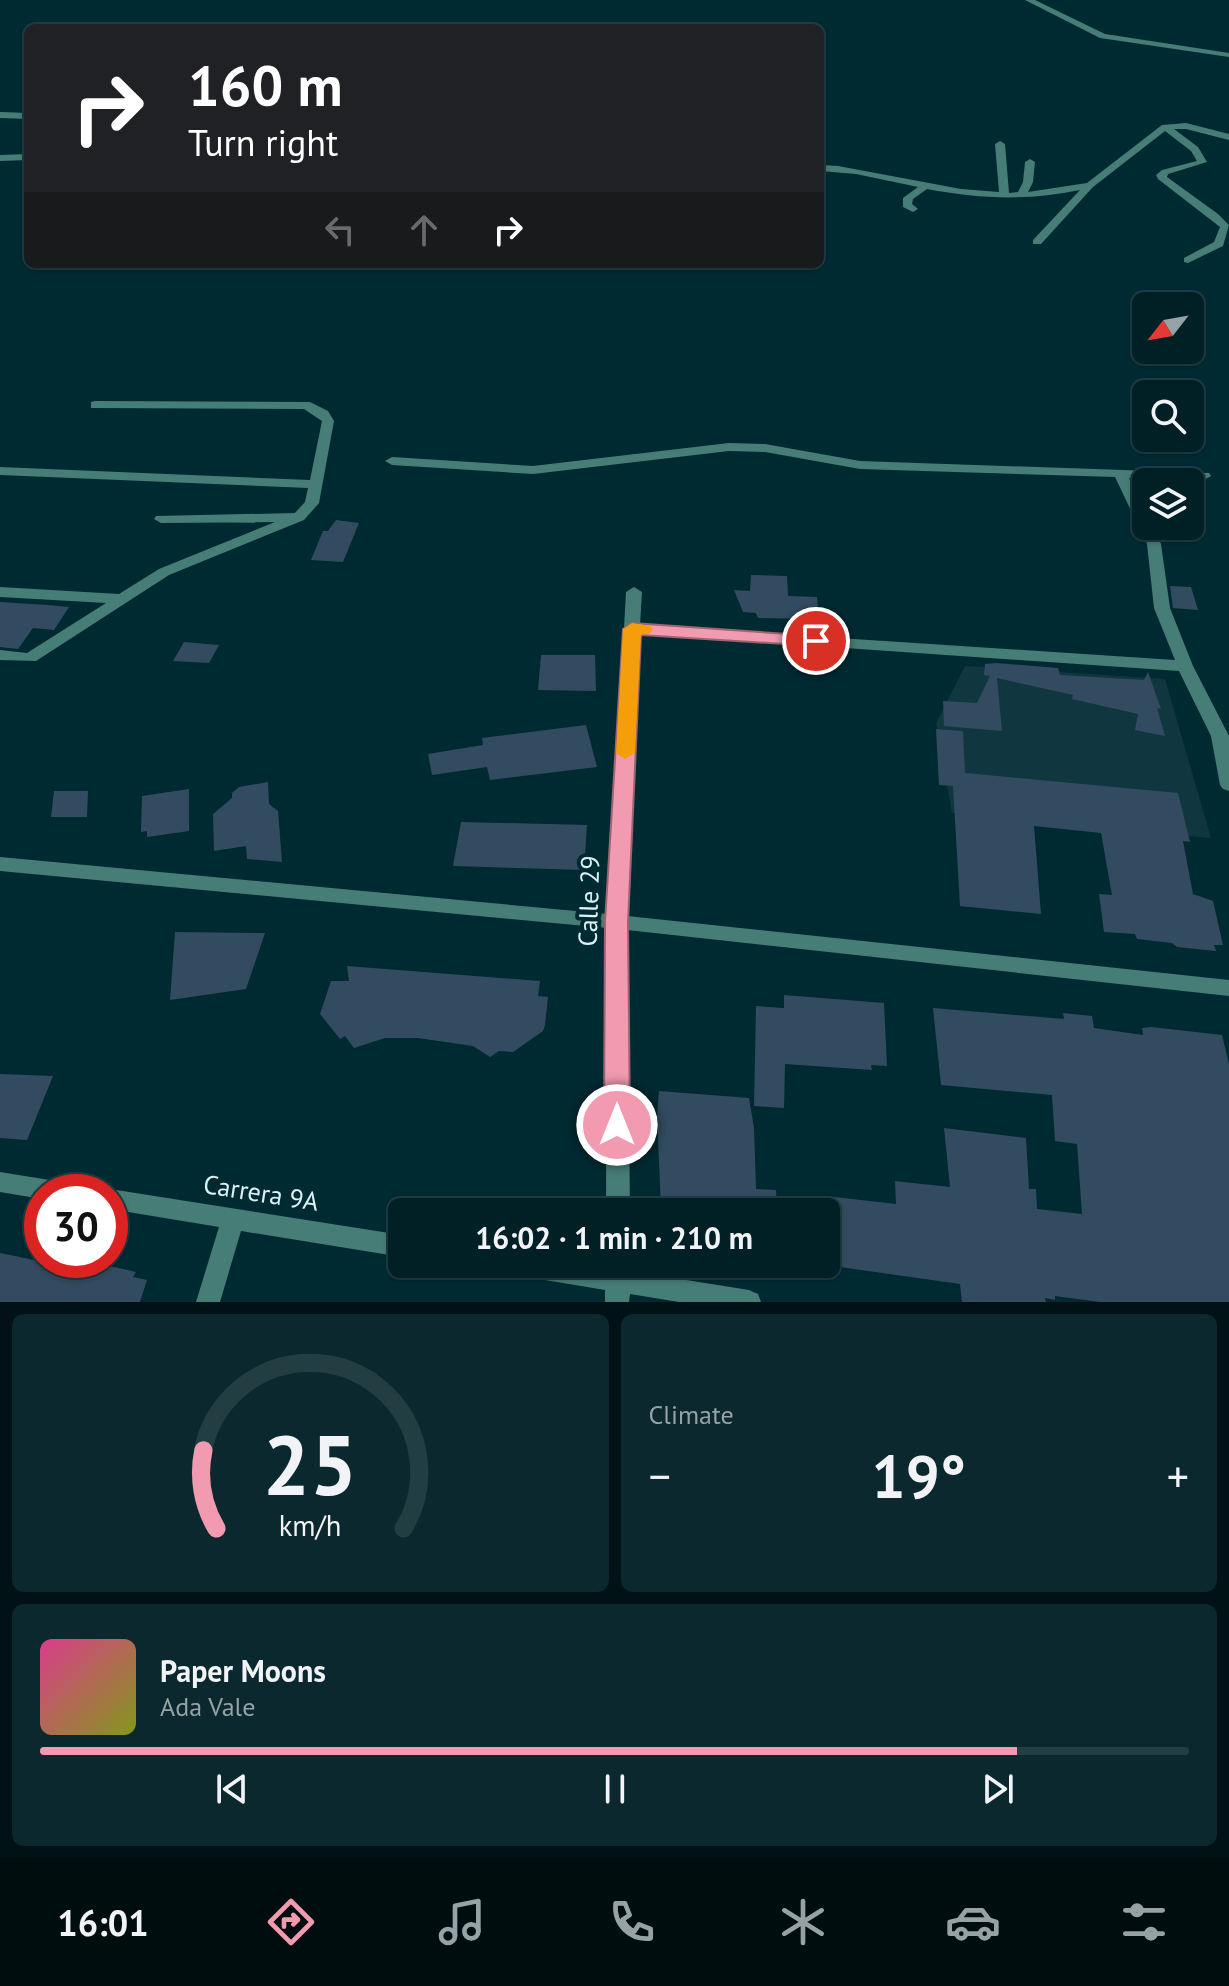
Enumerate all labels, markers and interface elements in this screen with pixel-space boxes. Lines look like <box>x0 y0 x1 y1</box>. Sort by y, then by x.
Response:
text: 160 m <box>188 49 343 121</box>
icon: right <box>56 56 160 160</box>
text: Turn right <box>188 119 338 166</box>
icon: left <box>318 208 362 252</box>
icon: ahead <box>402 208 446 252</box>
icon: right <box>486 208 530 252</box>
north arrow <box>1132 292 1204 364</box>
map controls <box>1132 292 1204 540</box>
button: search <box>1132 380 1204 452</box>
button: layers <box>1132 468 1204 540</box>
pin <box>782 607 850 675</box>
icon: arrive <box>794 619 838 663</box>
street label: Calle 29 <box>570 855 607 947</box>
position arrow <box>575 1083 659 1167</box>
street label: Carrera 9A <box>201 1167 321 1218</box>
speed limit sign: 30 <box>24 1174 128 1278</box>
text: 16:02 · 1 min · 210 m <box>475 1218 753 1257</box>
text: Climate <box>649 1398 734 1431</box>
text: 25 <box>263 1410 357 1518</box>
text: 19° <box>872 1437 966 1515</box>
text: − <box>649 1447 671 1504</box>
text: + <box>1167 1447 1189 1504</box>
text: km/h <box>279 1507 342 1544</box>
text: Paper Moons <box>160 1651 326 1690</box>
text: Ada Vale <box>160 1690 255 1723</box>
icon: previous <box>210 1767 254 1811</box>
icon: pause <box>593 1767 637 1811</box>
icon: next <box>976 1767 1020 1811</box>
icon: directions <box>263 1894 319 1950</box>
icon: music <box>434 1894 490 1950</box>
icon: phone <box>604 1894 660 1950</box>
icon: climate <box>775 1894 831 1950</box>
icon: car <box>945 1894 1001 1950</box>
icon: filters <box>1116 1894 1172 1950</box>
text: 16:01 <box>57 1899 149 1946</box>

